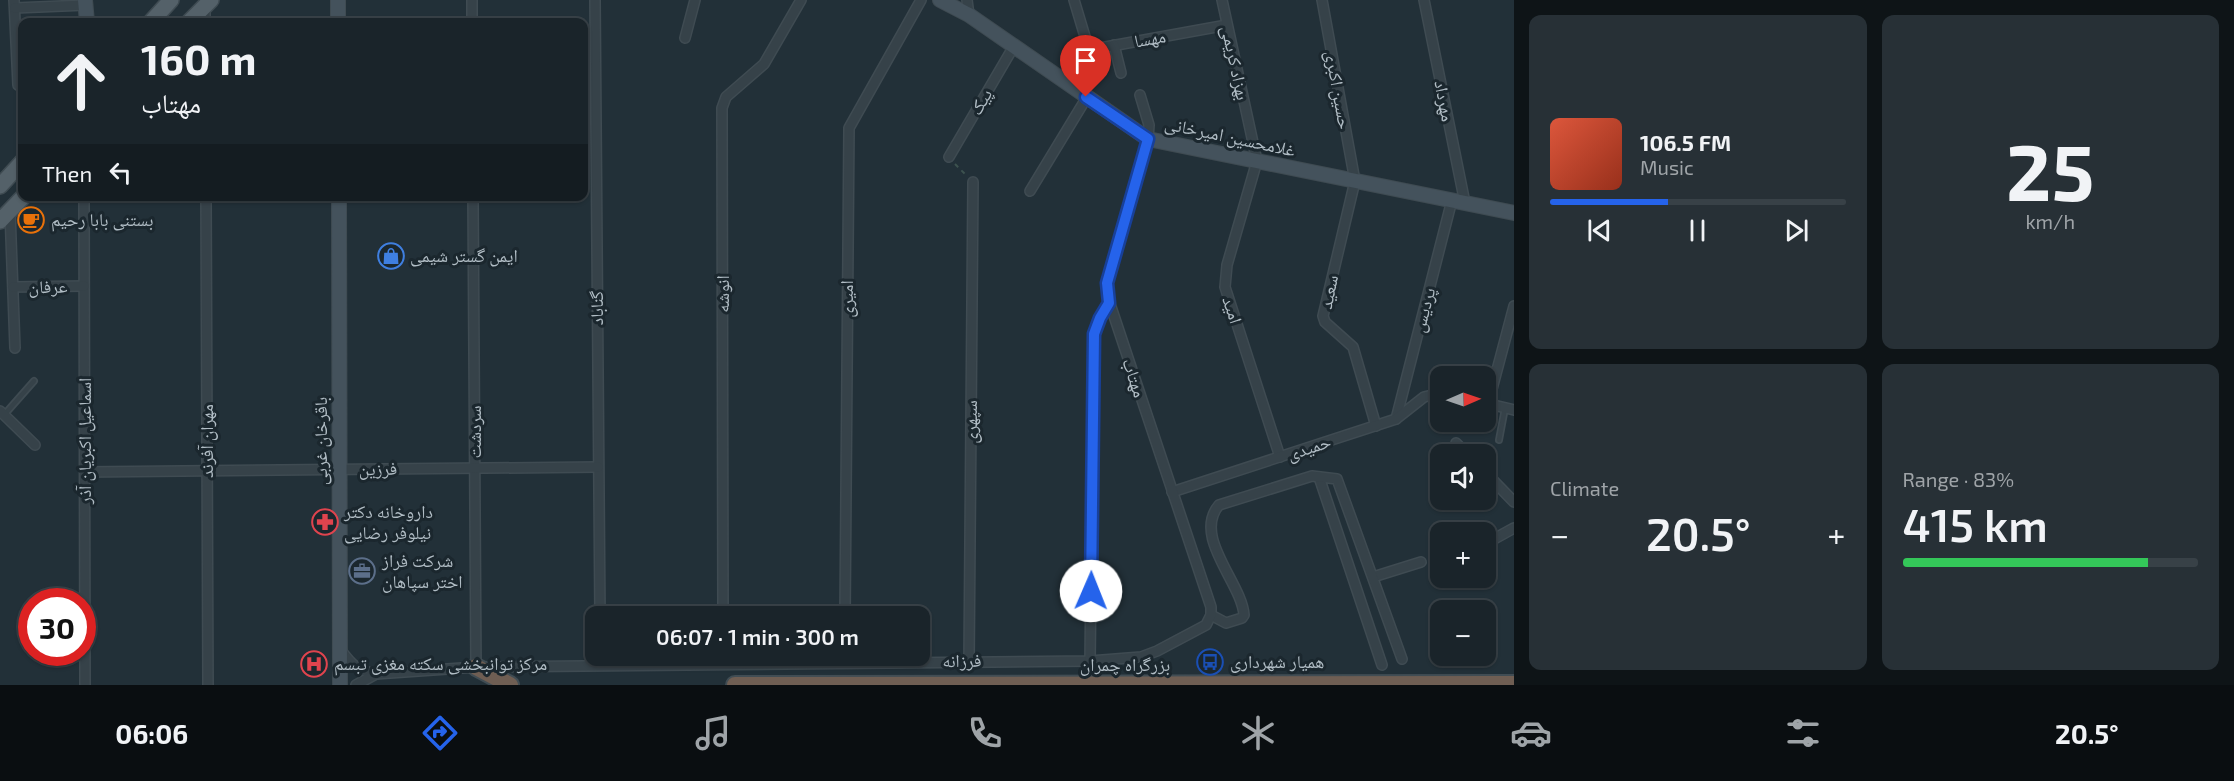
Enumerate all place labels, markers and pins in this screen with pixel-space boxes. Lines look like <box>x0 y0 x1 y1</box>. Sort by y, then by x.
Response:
pin <box>1060 35 1111 97</box>
cafe icon: بستنی بابا رحیم <box>16 205 46 235</box>
place label: بستنی بابا رحیم <box>51 208 153 232</box>
shop icon: ایمن گستر شیمی <box>376 241 406 271</box>
place label: ایمن گستر شیمی <box>410 244 518 267</box>
place label: داروخانه دکتر نیلوفر رضایی <box>343 500 433 544</box>
pharmacy icon: داروخانه دکتر نیلوفر رضایی <box>310 507 340 537</box>
place label: شرکت فراز اختر سپاهان <box>381 549 463 593</box>
office icon: شرکت فراز اختر سپاهان <box>347 556 377 586</box>
bus stop icon: همیار شهرداری <box>1195 647 1225 677</box>
hospital icon: مرکز توانبخشی سکته مغزی تبسم <box>299 649 329 679</box>
place label: همیار شهرداری <box>1230 650 1324 673</box>
place label: مرکز توانبخشی سکته مغزی تبسم <box>334 652 547 676</box>

